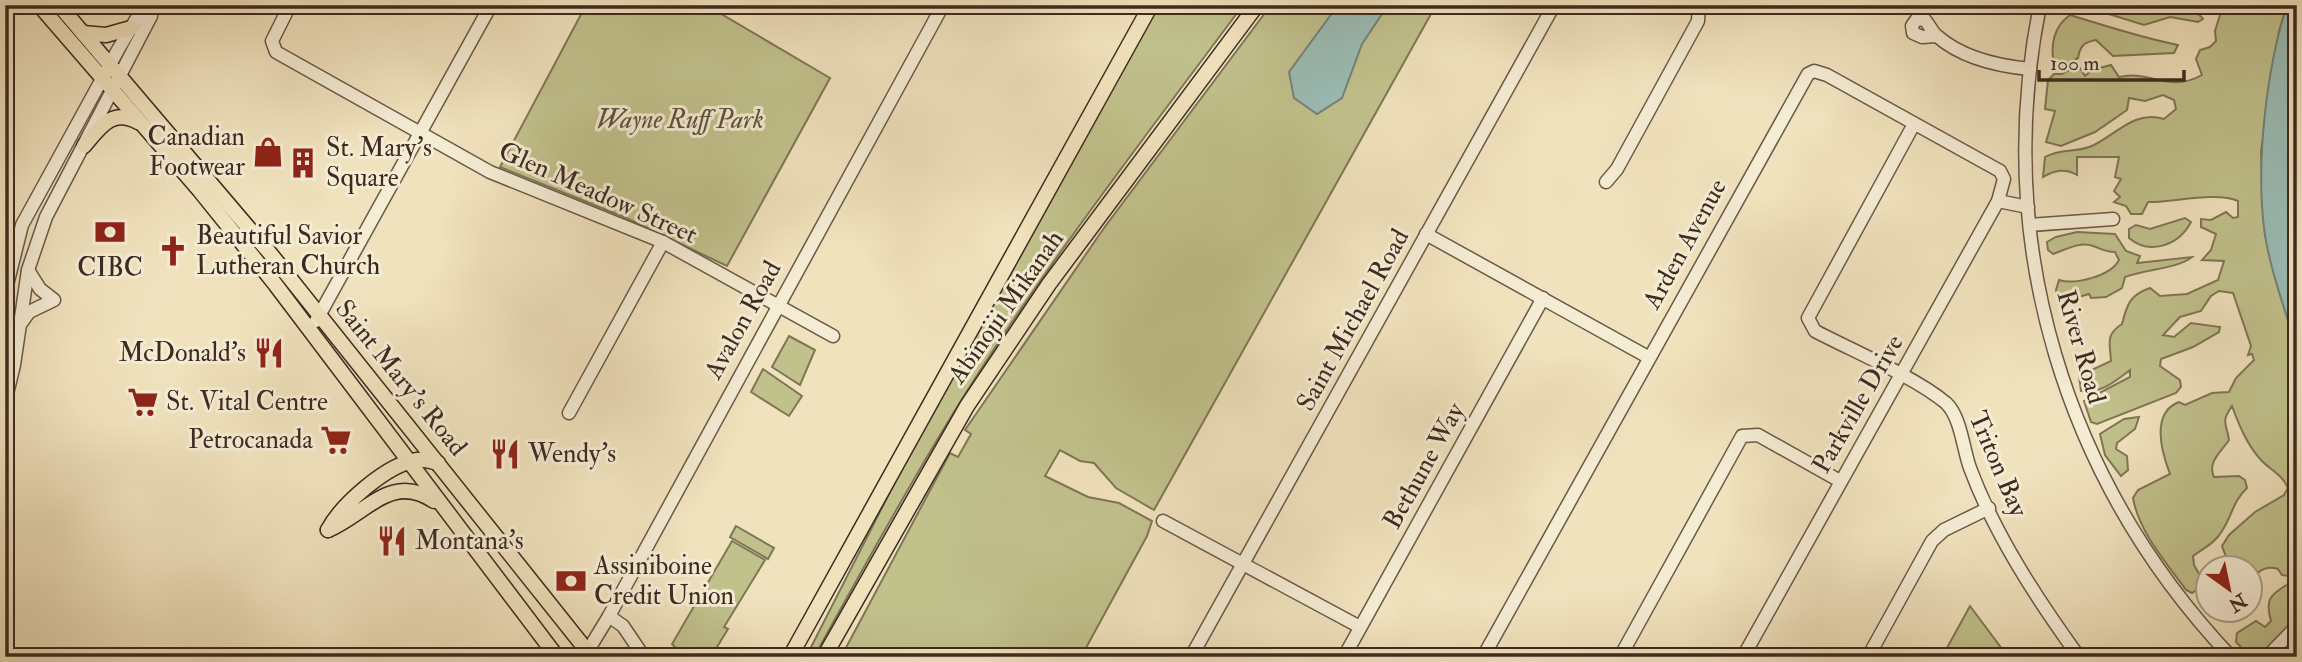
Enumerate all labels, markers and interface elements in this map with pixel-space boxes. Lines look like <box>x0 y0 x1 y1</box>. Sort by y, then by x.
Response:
scale bar <box>2039 38 2185 82</box>
text: 100 m <box>2050 50 2100 77</box>
park label: Wayne Ruff Park <box>596 104 764 136</box>
place label: Canadian Footwear <box>147 121 245 183</box>
place label: St. Mary's Square <box>326 132 432 194</box>
shop icon: Canadian Footwear <box>251 135 285 169</box>
street label: Glen Meadow Street <box>494 135 702 251</box>
building icon: St. Mary's Square <box>286 146 320 180</box>
street label: Arden Avenue <box>1636 173 1734 316</box>
bank icon: CIBC <box>93 215 127 249</box>
place label: Beautiful Savior Lutheran Church <box>196 220 380 282</box>
street label: Saint Michael Road <box>1290 223 1416 417</box>
street label: Abinojii Mikanah <box>941 224 1071 391</box>
church icon: Beautiful Savior Lutheran Church <box>156 234 190 268</box>
place label: CIBC <box>77 252 143 284</box>
street label: Avalon Road <box>697 255 789 385</box>
street label: River Road <box>2050 286 2113 408</box>
street label: Saint Mary's Road <box>328 293 474 463</box>
street label: Parkville Drive <box>1806 329 1911 479</box>
restaurant icon: McDonald's <box>252 336 286 370</box>
place label: McDonald's <box>119 337 246 369</box>
supermarket icon: St. Vital Centre <box>126 385 160 419</box>
place label: St. Vital Centre <box>166 386 328 418</box>
street label: Bethune Way <box>1376 397 1472 535</box>
street label: Triton Bay <box>1961 406 2035 522</box>
supermarket icon: Petrocanada <box>319 423 353 457</box>
place label: Petrocanada <box>188 424 313 456</box>
restaurant icon: Wendy's <box>488 437 522 471</box>
place label: Wendy's <box>527 438 616 470</box>
restaurant icon: Montana's <box>375 524 409 558</box>
place label: Montana's <box>415 525 524 557</box>
place label: Assiniboine Credit Union <box>593 550 734 612</box>
north arrow <box>2194 554 2264 624</box>
bank icon: Assiniboine Credit Union <box>554 564 588 598</box>
text: N <box>2223 587 2252 618</box>

